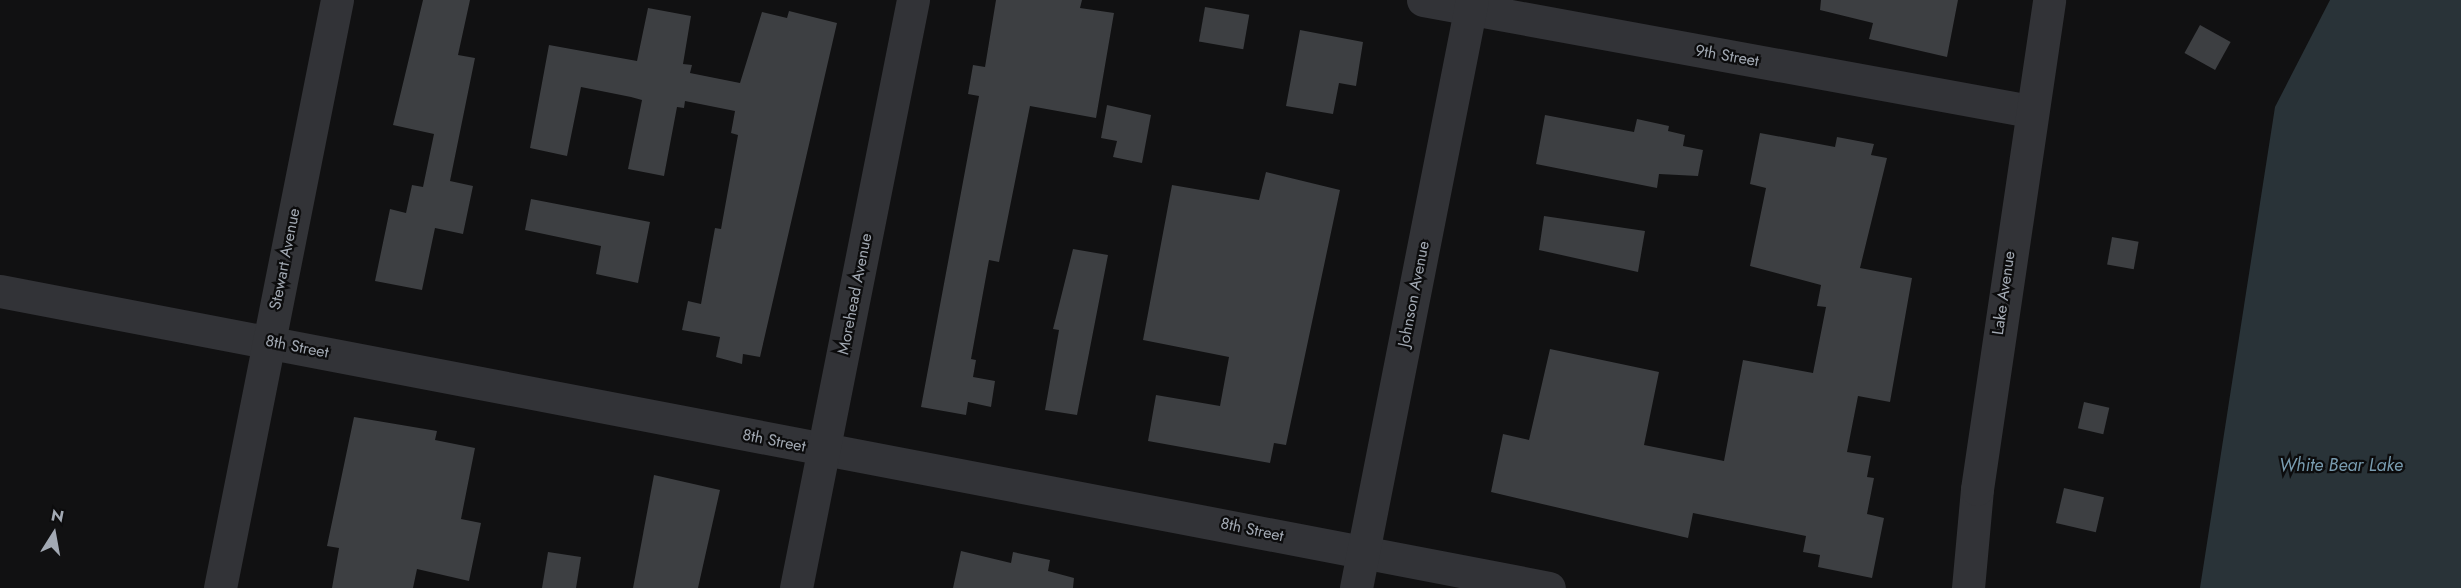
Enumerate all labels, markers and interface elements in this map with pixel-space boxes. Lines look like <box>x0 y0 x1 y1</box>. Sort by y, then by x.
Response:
street label: 9th Street <box>1694 41 1760 71</box>
street label: Stewart Avenue <box>266 207 304 311</box>
street label: Morehead Avenue <box>834 232 876 356</box>
street label: Johnson Avenue <box>1394 239 1434 349</box>
street label: Lake Avenue <box>1989 250 2019 336</box>
street label: 8th Street <box>264 331 330 363</box>
street label: 8th Street <box>741 425 807 457</box>
water label: White Bear Lake <box>2279 454 2403 476</box>
text: N <box>49 503 66 528</box>
north arrow <box>24 504 84 564</box>
street label: 8th Street <box>1219 514 1285 546</box>

